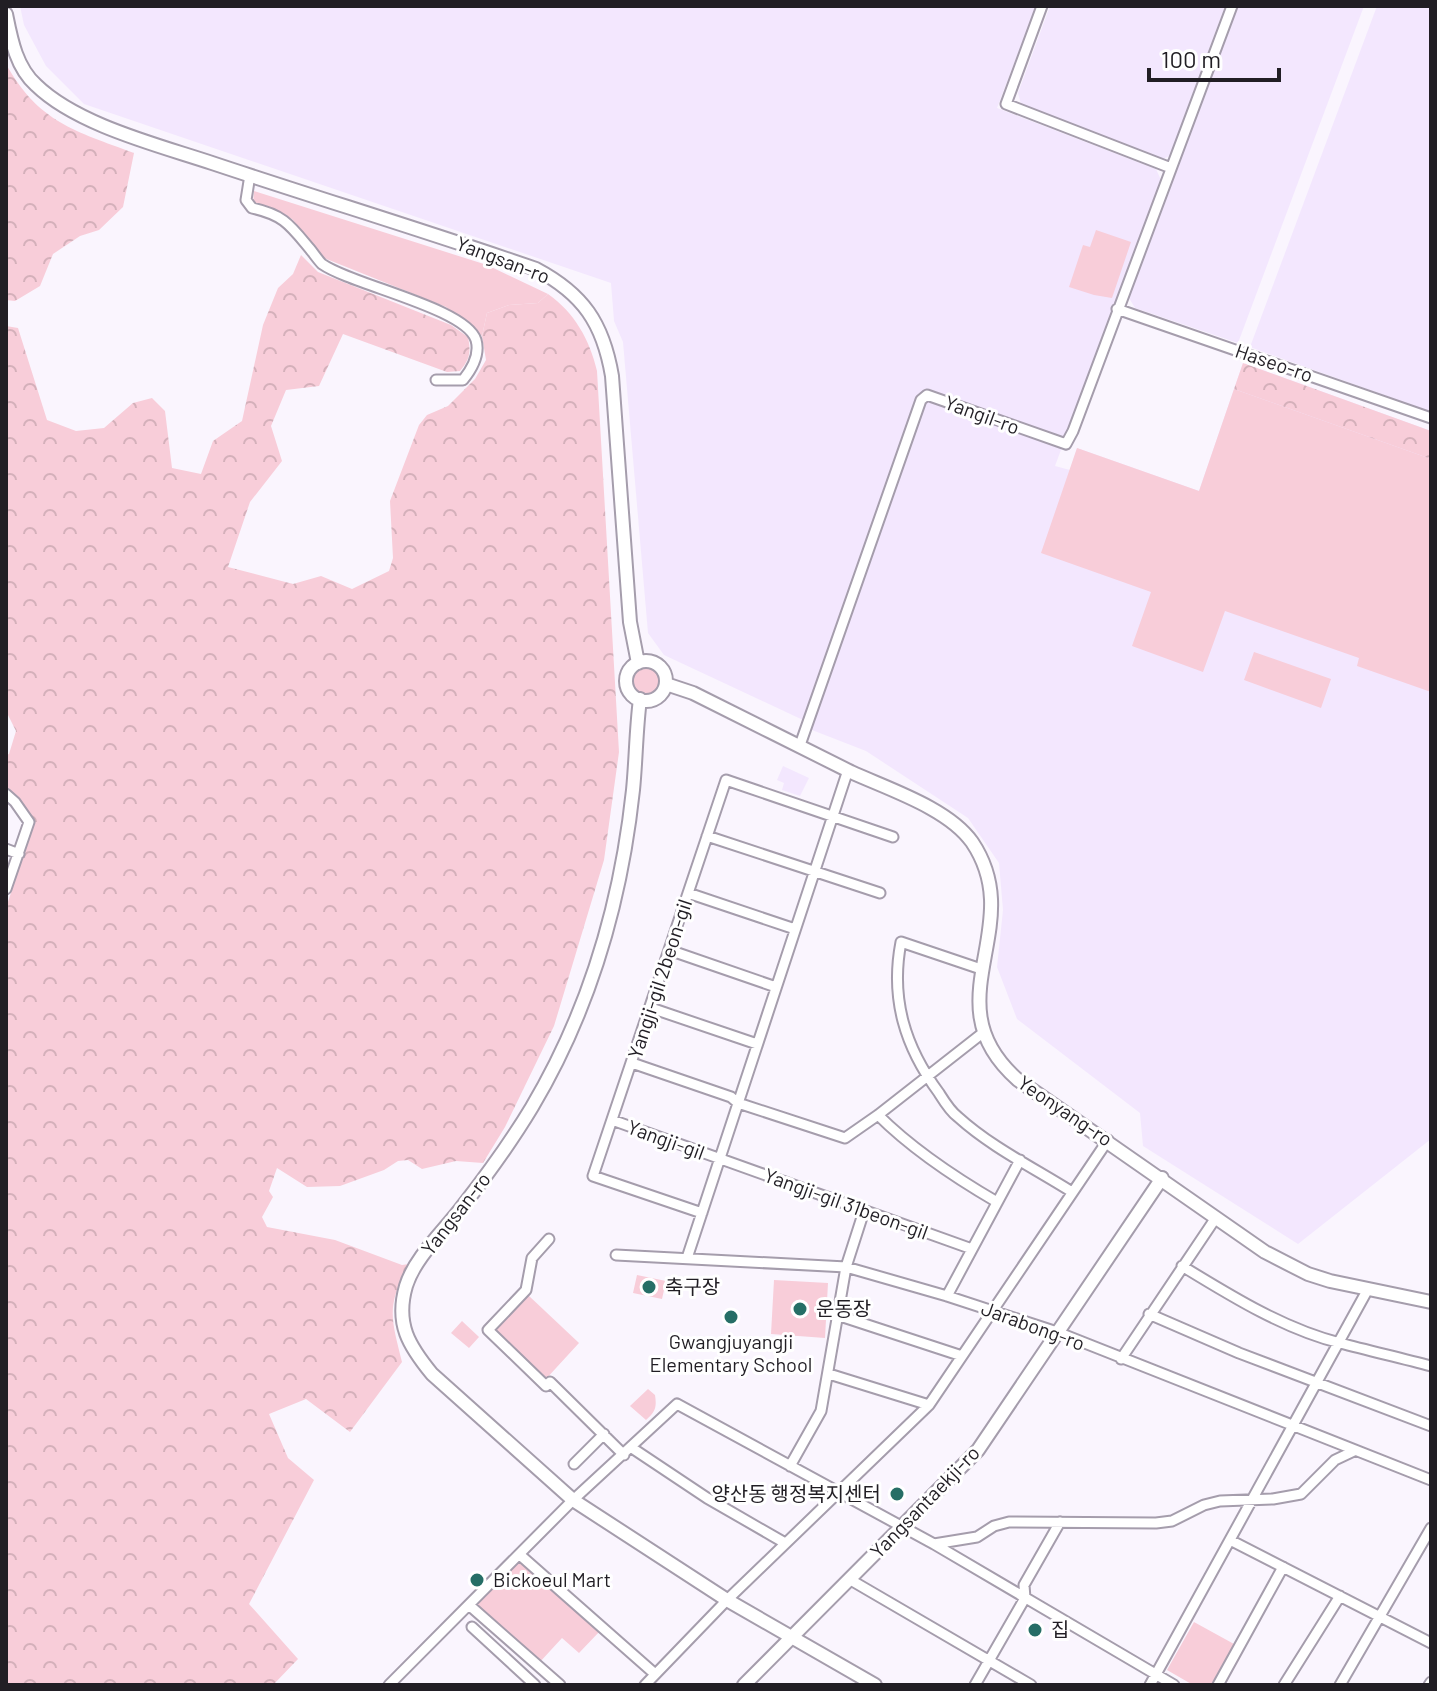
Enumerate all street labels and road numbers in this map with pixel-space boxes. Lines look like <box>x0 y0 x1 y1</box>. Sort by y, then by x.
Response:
street label: Yangsan-ro <box>453 230 554 288</box>
street label: Haseo-ro <box>1232 338 1316 386</box>
street label: Yangil-ro <box>942 389 1023 439</box>
street label: Yangji-gil 2beon-gil <box>622 896 696 1062</box>
street label: Yeonyang-ro <box>1014 1070 1117 1151</box>
street label: Yangji-gil <box>624 1114 708 1164</box>
street label: Yangji-gil 31beon-gil <box>761 1162 932 1244</box>
street label: Yangsan-ro <box>415 1167 495 1260</box>
street label: Jarabong-ro <box>978 1295 1088 1355</box>
street label: Yangsantaekji-ro <box>865 1440 984 1562</box>

